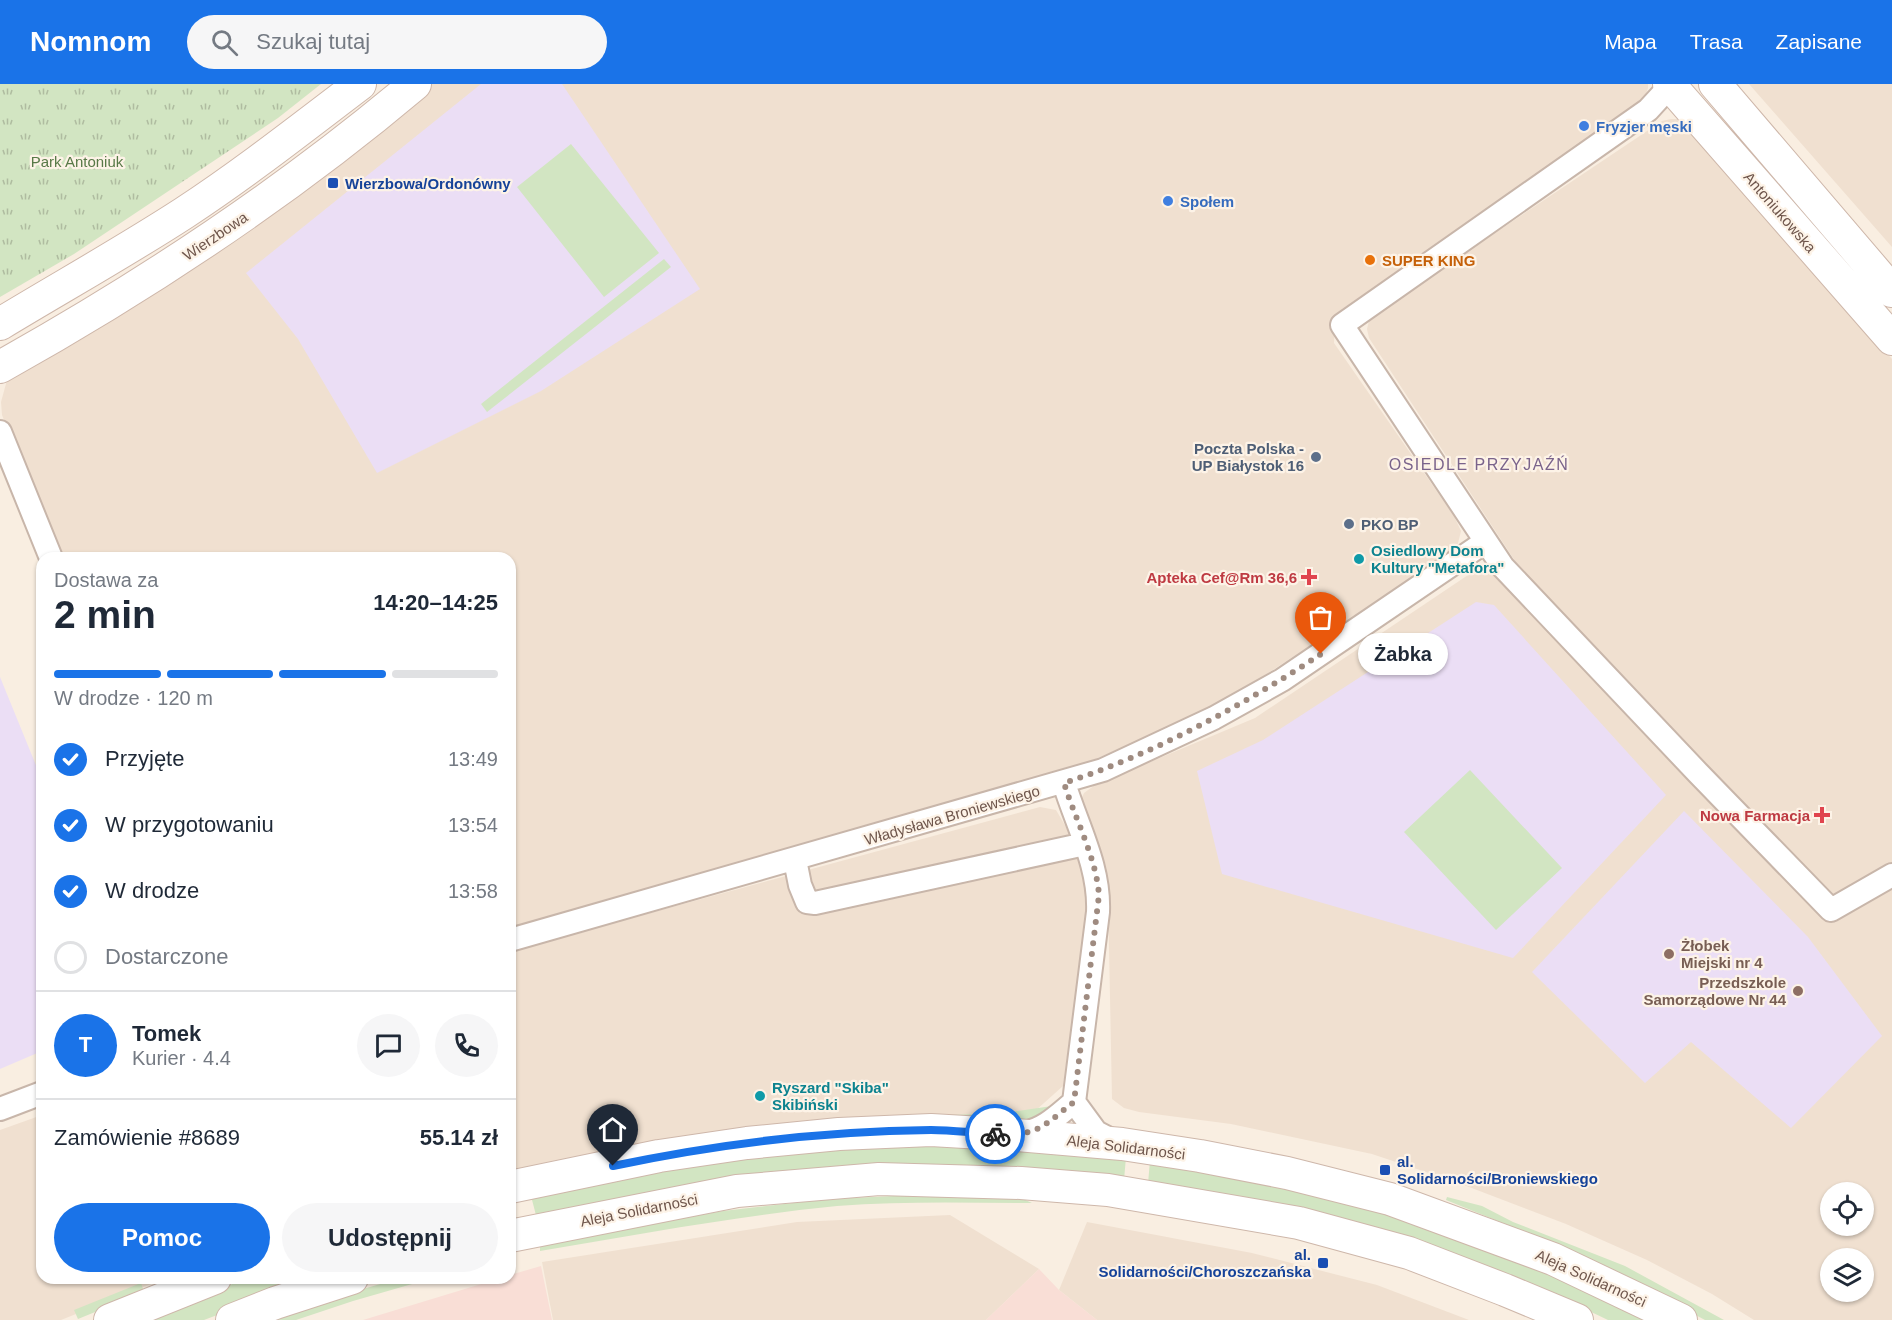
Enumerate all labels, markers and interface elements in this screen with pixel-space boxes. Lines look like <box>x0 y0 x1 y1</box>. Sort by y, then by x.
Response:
search box <box>187 15 607 69</box>
text: Nomnom <box>30 26 151 57</box>
icon: search <box>208 26 241 59</box>
text: Szukaj tutaj <box>256 29 370 54</box>
text: Mapa <box>1604 30 1657 53</box>
text: Trasa <box>1690 30 1743 53</box>
text: Zapisane <box>1776 30 1862 53</box>
place label: Fryzjer męski <box>1596 118 1692 135</box>
marker: Fryzjer męski <box>1577 119 1591 133</box>
park label: Park Antoniuk <box>31 153 124 170</box>
street label: Antoniukowska <box>1740 168 1820 256</box>
place label: Wierzbowa/Ordonówny <box>345 175 511 192</box>
marker: Wierzbowa/Ordonówny <box>326 176 340 190</box>
place label: Społem <box>1180 193 1234 210</box>
marker: Społem <box>1161 194 1175 208</box>
street label: Wierzbowa <box>179 208 251 264</box>
place label: SUPER KING <box>1382 252 1475 269</box>
marker: SUPER KING <box>1363 253 1377 267</box>
place label: Poczta Polska - UP Białystok 16 <box>1192 440 1304 474</box>
marker: Poczta Polska - UP Białystok 16 <box>1309 450 1323 464</box>
district label: OSIEDLE PRZYJAŹŃ <box>1389 455 1569 473</box>
place label: PKO BP <box>1361 516 1419 533</box>
marker: PKO BP <box>1342 517 1356 531</box>
place label: Osiedlowy Dom Kultury "Metafora" <box>1371 542 1504 576</box>
marker: Osiedlowy Dom Kultury "Metafora" <box>1352 552 1366 566</box>
text: Dostawa za <box>54 569 159 591</box>
place label: Apteka Cef@Rm 36,6 <box>1146 569 1297 586</box>
marker: Apteka Cef@Rm 36,6 <box>1302 570 1316 584</box>
text: 14:20–14:25 <box>373 590 498 615</box>
pin <box>1295 592 1346 654</box>
text: 2 min <box>54 593 156 636</box>
icon: bag <box>1304 601 1337 634</box>
callout: Żabka <box>1357 633 1447 675</box>
text: Żabka <box>1374 643 1432 665</box>
text: W drodze · 120 m <box>54 687 213 709</box>
icon: check <box>54 743 87 776</box>
text: Przyjęte <box>105 746 184 771</box>
text: 13:49 <box>448 748 498 770</box>
street label: Władysława Broniewskiego <box>862 782 1042 848</box>
place label: Nowa Farmacja <box>1700 807 1811 824</box>
marker: Nowa Farmacja <box>1815 808 1829 822</box>
icon: check <box>54 809 87 842</box>
text: W przygotowaniu <box>105 812 274 837</box>
text: 13:54 <box>448 814 498 836</box>
icon: check <box>54 875 87 908</box>
text: W drodze <box>105 878 199 903</box>
text: 13:58 <box>448 880 498 902</box>
place label: Żłobek Miejski nr 4 <box>1681 937 1763 971</box>
text: Dostarczone <box>105 944 229 969</box>
marker: Żłobek Miejski nr 4 <box>1662 947 1676 961</box>
place label: Przedszkole Samorządowe Nr 44 <box>1643 974 1787 1008</box>
marker: Przedszkole Samorządowe Nr 44 <box>1791 984 1805 998</box>
button: chat <box>357 1014 420 1077</box>
button: phone <box>435 1014 498 1077</box>
text: Tomek <box>132 1021 201 1046</box>
text: T <box>79 1032 92 1057</box>
text: Kurier · 4.4 <box>132 1047 231 1069</box>
place label: Ryszard "Skiba" Skibiński <box>772 1079 889 1113</box>
marker: Ryszard "Skiba" Skibiński <box>753 1089 767 1103</box>
pin <box>587 1104 638 1166</box>
courier <box>965 1104 1025 1164</box>
icon: home <box>596 1113 629 1146</box>
icon: bike <box>979 1118 1012 1151</box>
text: Zamówienie #8689 <box>54 1125 240 1150</box>
text: 55.14 zł <box>420 1125 498 1150</box>
street label: Aleja Solidarności <box>1066 1131 1186 1163</box>
place label: al. Solidarności/Broniewskiego <box>1397 1153 1598 1187</box>
marker: al. Solidarności/Broniewskiego <box>1378 1163 1392 1177</box>
map controls <box>1820 1182 1874 1302</box>
button: locate <box>1820 1182 1874 1236</box>
street label: Aleja Solidarności <box>579 1190 699 1230</box>
button: Pomoc <box>54 1203 270 1272</box>
button: Udostępnij <box>282 1203 498 1272</box>
place label: al. Solidarności/Choroszczańska <box>1098 1246 1312 1280</box>
street label: Aleja Solidarności <box>1533 1246 1649 1310</box>
button: layers <box>1820 1248 1874 1302</box>
marker: al. Solidarności/Choroszczańska <box>1316 1256 1330 1270</box>

